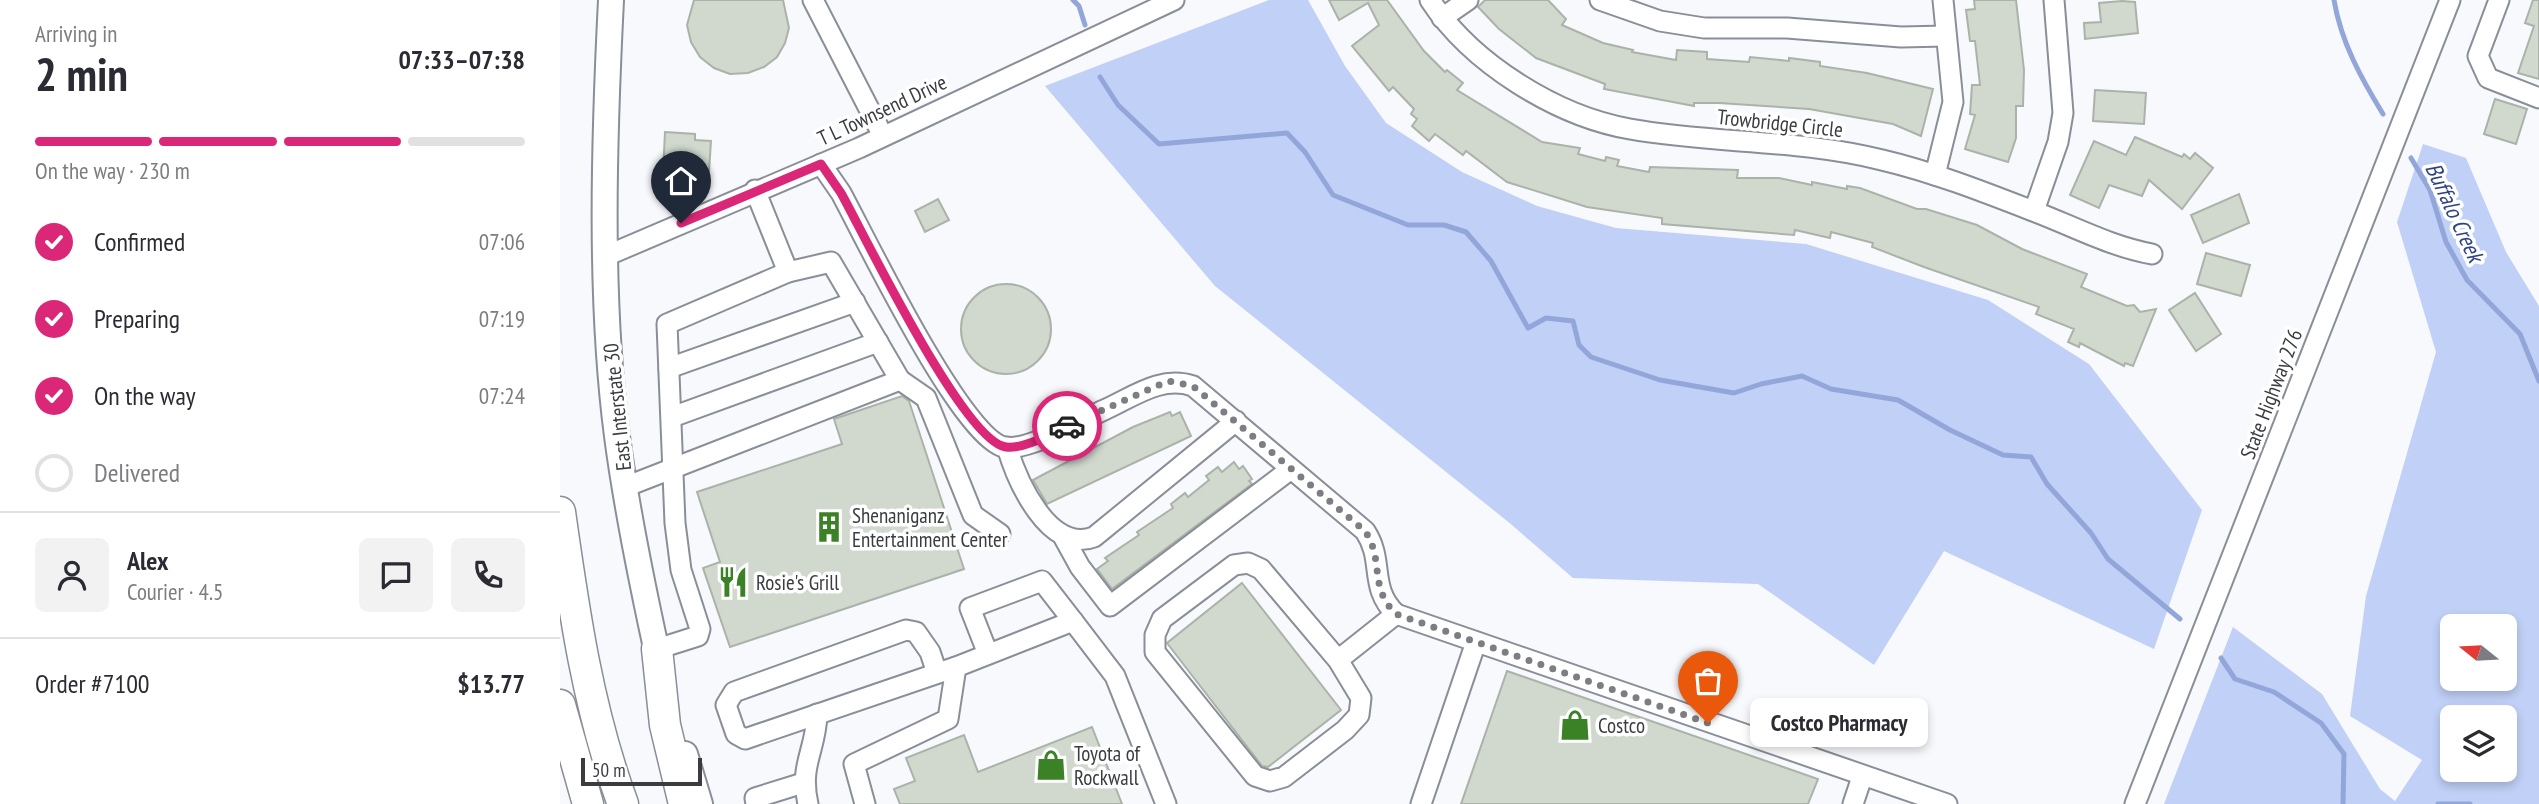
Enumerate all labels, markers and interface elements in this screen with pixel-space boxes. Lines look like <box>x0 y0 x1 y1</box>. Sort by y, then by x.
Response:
text: Arriving in <box>35 19 117 48</box>
text: 07:33–07:38 <box>398 43 525 76</box>
text: 2 min <box>35 44 128 104</box>
street label: T L Townsend Drive <box>813 68 951 152</box>
street label: Trowbridge Circle <box>1716 103 1844 143</box>
pin <box>651 151 711 223</box>
text: On the way · 230 m <box>35 156 190 185</box>
water label: Buffalo Creek <box>2419 158 2492 269</box>
icon: home <box>662 162 700 200</box>
icon: check <box>35 223 73 261</box>
text: Confirmed <box>94 225 185 258</box>
text: 07:06 <box>479 227 525 256</box>
icon: check <box>35 300 73 338</box>
text: Preparing <box>94 302 180 335</box>
text: 07:19 <box>479 304 525 333</box>
street label: State Highway 276 <box>2234 325 2308 463</box>
street label: East Interstate 30 <box>597 342 637 472</box>
icon: check <box>35 377 73 415</box>
text: On the way <box>94 379 196 412</box>
text: 07:24 <box>479 381 525 410</box>
courier <box>1032 391 1102 461</box>
icon: car <box>1048 407 1086 445</box>
text: Delivered <box>94 456 180 489</box>
place label: Shenaniganz Entertainment Center <box>852 502 1008 553</box>
building icon: Shenaniganz Entertainment Center <box>812 510 846 544</box>
button: person <box>35 538 109 612</box>
button: chat <box>359 538 433 612</box>
button: phone <box>451 538 525 612</box>
text: Alex <box>127 544 168 577</box>
restaurant icon: Rosie's Grill <box>716 565 750 599</box>
place label: Rosie's Grill <box>756 569 839 596</box>
text: Courier · 4.5 <box>127 577 223 606</box>
north arrow <box>2440 614 2516 691</box>
map controls <box>2440 614 2517 782</box>
pin <box>1678 651 1738 723</box>
icon: bag <box>1689 662 1727 700</box>
text: Order #7100 <box>35 667 150 700</box>
text: $13.77 <box>457 667 525 700</box>
callout: Costco Pharmacy <box>1750 698 1928 748</box>
button: layers <box>2440 705 2517 782</box>
shop icon: Costco <box>1558 708 1592 742</box>
text: Costco Pharmacy <box>1771 708 1907 737</box>
place label: Costco <box>1598 712 1645 739</box>
place label: Toyota of Rockwall <box>1074 740 1141 791</box>
shop icon: Toyota of Rockwall <box>1034 748 1068 782</box>
scale bar <box>581 755 702 787</box>
text: 50 m <box>592 758 626 782</box>

